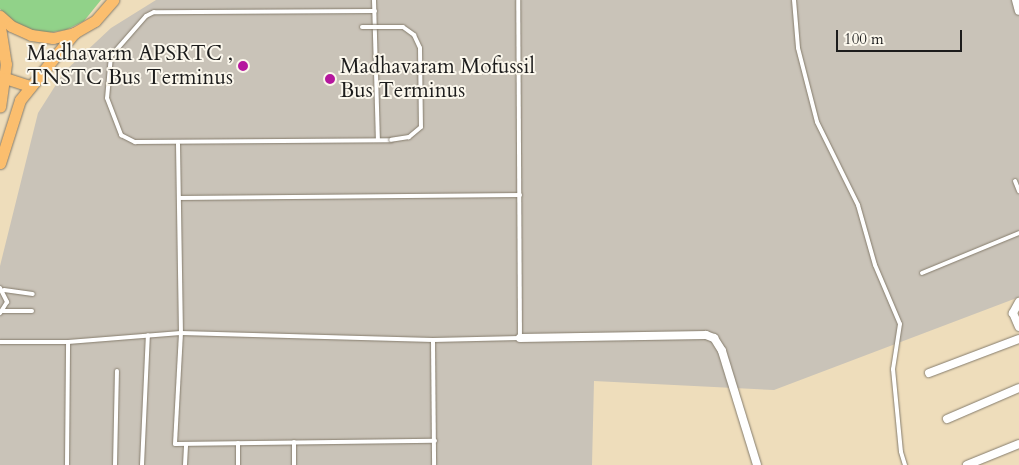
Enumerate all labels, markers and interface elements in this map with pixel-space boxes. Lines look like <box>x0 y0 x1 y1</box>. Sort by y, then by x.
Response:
scale bar <box>839 20 965 52</box>
text: 100 m <box>844 29 884 49</box>
place label: Madhavarm APSRTC , TNSTC Bus Terminus <box>27 41 233 91</box>
place label: Madhavaram Mofussil Bus Terminus <box>340 54 535 104</box>
marker: Madhavarm APSRTC , TNSTC Bus Terminus <box>237 60 249 72</box>
marker: Madhavaram Mofussil Bus Terminus <box>324 73 336 85</box>

